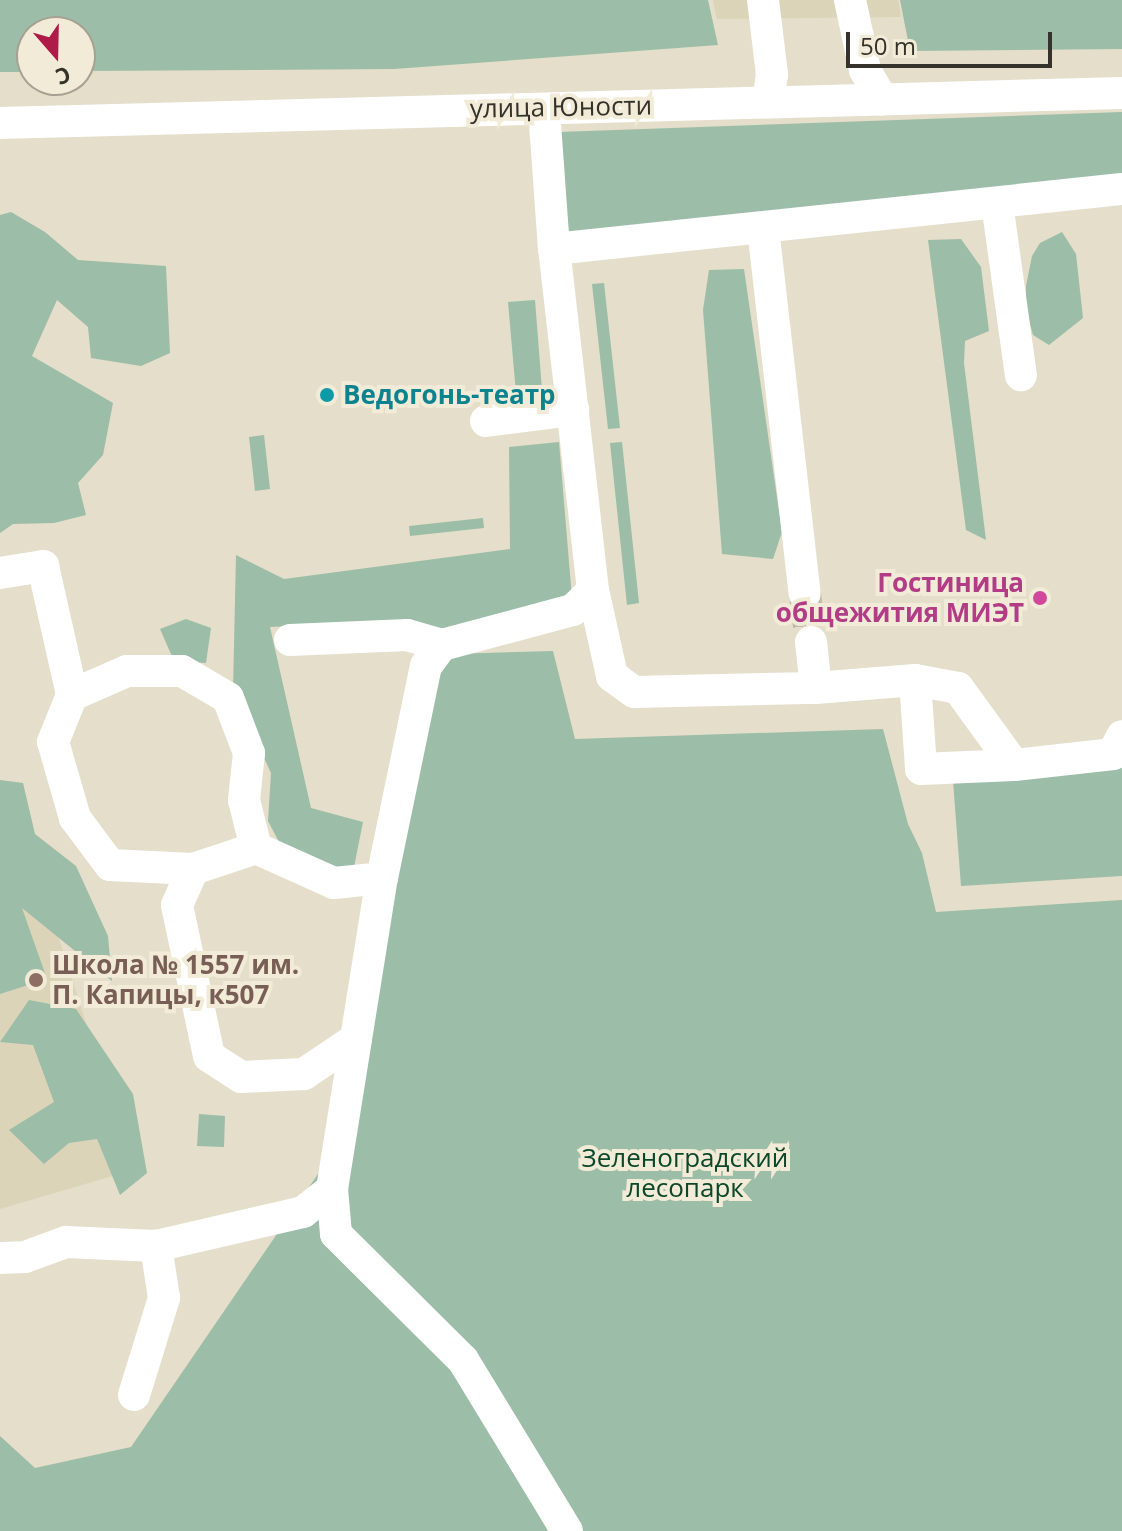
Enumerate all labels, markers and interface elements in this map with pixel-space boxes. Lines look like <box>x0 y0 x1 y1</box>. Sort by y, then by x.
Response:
north arrow <box>16 16 96 96</box>
scale bar <box>850 16 1056 66</box>
text: 50 m <box>860 29 916 62</box>
text: С <box>52 60 75 93</box>
street label: улица Юности <box>470 90 652 124</box>
place label: Ведогонь-театр <box>343 379 556 411</box>
marker: Ведогонь-театр <box>318 386 336 404</box>
place label: Гостиница общежития МИЭТ <box>776 567 1024 628</box>
marker: Гостиница общежития МИЭТ <box>1031 589 1049 607</box>
place label: Школа № 1557 им. П. Капицы, к507 <box>52 949 299 1010</box>
marker: Школа № 1557 им. П. Капицы, к507 <box>27 971 45 989</box>
park label: Зеленоградский лесопарк <box>582 1142 788 1204</box>

